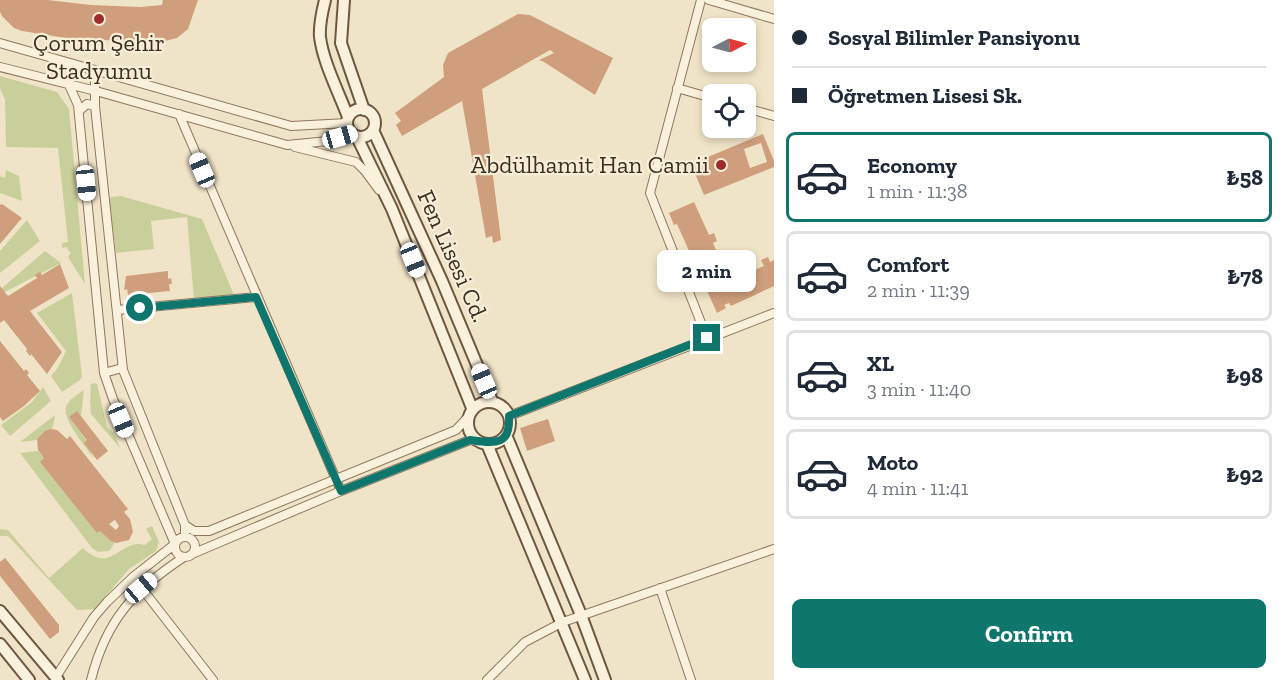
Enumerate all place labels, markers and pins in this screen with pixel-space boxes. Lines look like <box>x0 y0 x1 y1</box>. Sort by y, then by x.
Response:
marker: Çorum Şehir Stadyumu <box>92 12 106 26</box>
place label: Çorum Şehir Stadyumu <box>33 28 165 85</box>
place label: Abdülhamit Han Camii <box>471 150 709 179</box>
marker: Abdülhamit Han Camii <box>714 158 728 172</box>

